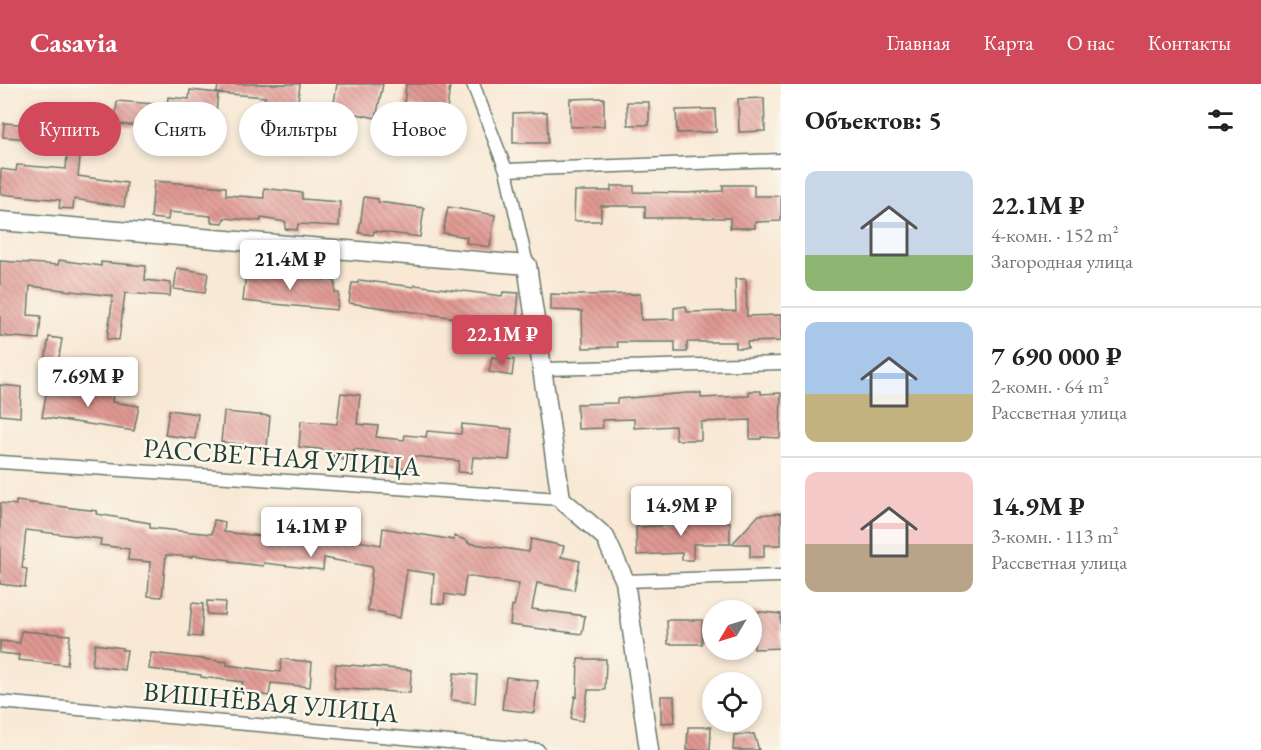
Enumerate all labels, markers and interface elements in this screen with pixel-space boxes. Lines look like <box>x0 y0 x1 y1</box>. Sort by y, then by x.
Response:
text: Casavia <box>30 24 118 60</box>
text: Главная <box>886 29 950 56</box>
text: Карта <box>983 29 1034 56</box>
text: О нас <box>1067 29 1115 56</box>
text: Контакты <box>1148 29 1231 56</box>
chip: Купить <box>18 102 121 156</box>
chip: Снять <box>133 102 227 156</box>
chip: Фильтры <box>239 102 358 156</box>
chip: Новое <box>370 102 467 156</box>
text: Объектов: 5 <box>805 103 942 137</box>
icon: filters <box>1204 104 1237 137</box>
text: 22.1M ₽ <box>991 188 1085 222</box>
icon: home <box>853 195 925 267</box>
text: 4-комн. · 152 m² <box>991 222 1119 248</box>
pin: 21.4M ₽ <box>235 240 345 291</box>
text: 21.4M ₽ <box>254 246 326 272</box>
text: Загородная улица <box>991 248 1133 274</box>
pin: 22.1M ₽ <box>447 315 557 366</box>
text: 22.1M ₽ <box>466 321 538 347</box>
text: 7 690 000 ₽ <box>991 339 1122 373</box>
icon: home <box>853 346 925 418</box>
pin: 7.69M ₽ <box>33 357 143 408</box>
text: 7.69M ₽ <box>52 363 124 389</box>
text: 2-комн. · 64 m² <box>991 373 1109 399</box>
text: Рассветная улица <box>991 399 1127 425</box>
street label: РАССВЕТНАЯ УЛИЦА <box>142 430 422 484</box>
pin: 14.9M ₽ <box>626 486 736 537</box>
text: 14.9M ₽ <box>991 489 1085 523</box>
text: 14.9M ₽ <box>645 492 717 518</box>
icon: home <box>853 496 925 568</box>
pin: 14.1M ₽ <box>256 507 366 558</box>
text: 14.1M ₽ <box>275 513 347 539</box>
text: 3-комн. · 113 m² <box>991 523 1119 549</box>
text: Рассветная улица <box>991 549 1127 575</box>
north arrow <box>702 600 762 660</box>
map controls <box>702 600 762 732</box>
button: locate <box>702 672 762 732</box>
street label: ВИШНЁВАЯ УЛИЦА <box>142 673 401 731</box>

